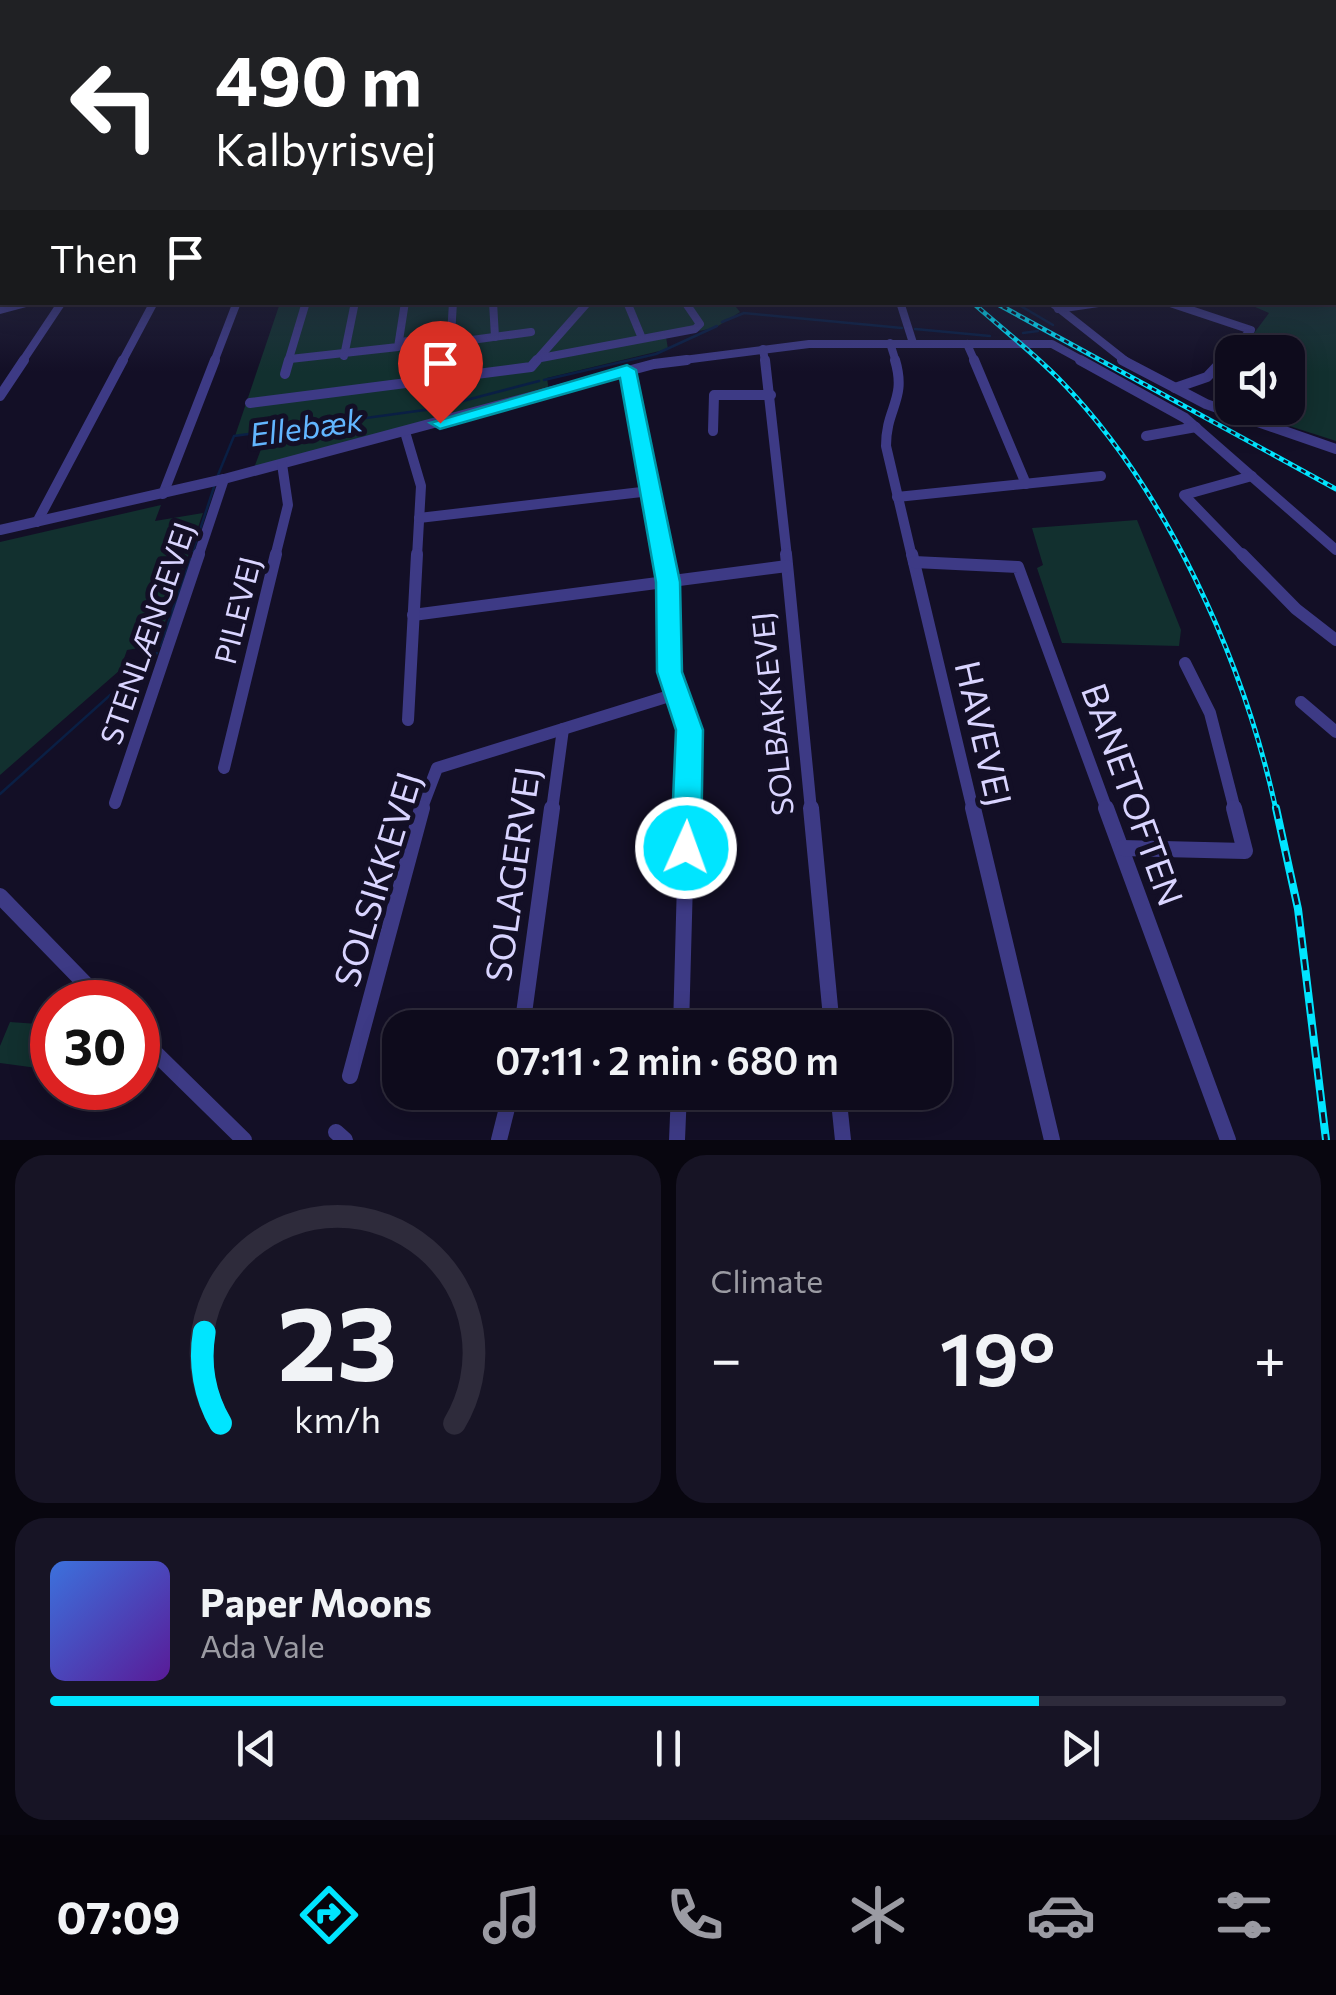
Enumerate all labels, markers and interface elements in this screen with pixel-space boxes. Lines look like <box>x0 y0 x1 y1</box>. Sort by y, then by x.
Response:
text: 490 m <box>215 35 422 120</box>
icon: left <box>50 40 180 170</box>
text: Kalbyrisvej <box>215 120 437 175</box>
icon: arrive <box>158 230 213 285</box>
text: Then <box>50 234 138 281</box>
pin <box>398 321 483 424</box>
map controls <box>1215 335 1305 425</box>
button: sound <box>1215 335 1305 425</box>
icon: arrive <box>413 336 468 391</box>
water label: Ellebæk <box>247 398 366 454</box>
street label: STENLÆNGEVEJ <box>91 517 201 749</box>
street label: PILEVEJ <box>205 552 267 668</box>
street label: SOLBAKKEVEJ <box>742 610 800 818</box>
street label: HAVEVEJ <box>947 656 1023 810</box>
street label: BANETOFTEN <box>1074 677 1194 911</box>
street label: SOLAGERVEJ <box>475 764 547 984</box>
street label: SOLSIKKEVEJ <box>323 766 429 992</box>
position arrow <box>634 796 738 900</box>
speed limit sign: 30 <box>30 980 160 1110</box>
text: 07:11 · 2 min · 680 m <box>495 1036 839 1083</box>
text: Climate <box>711 1260 823 1300</box>
text: 23 <box>278 1275 398 1402</box>
text: 19° <box>940 1310 1056 1401</box>
text: − <box>711 1323 742 1390</box>
text: + <box>1254 1323 1286 1390</box>
text: km/h <box>294 1397 381 1440</box>
text: Paper Moons <box>200 1578 432 1625</box>
text: Ada Vale <box>200 1625 325 1665</box>
icon: previous <box>229 1721 284 1776</box>
icon: pause <box>641 1721 696 1776</box>
icon: next <box>1053 1721 1108 1776</box>
icon: directions <box>294 1880 364 1950</box>
icon: music <box>477 1880 547 1950</box>
icon: phone <box>660 1880 730 1950</box>
icon: climate <box>843 1880 913 1950</box>
icon: car <box>1026 1880 1096 1950</box>
icon: filters <box>1209 1880 1279 1950</box>
text: 07:09 <box>57 1888 180 1943</box>

